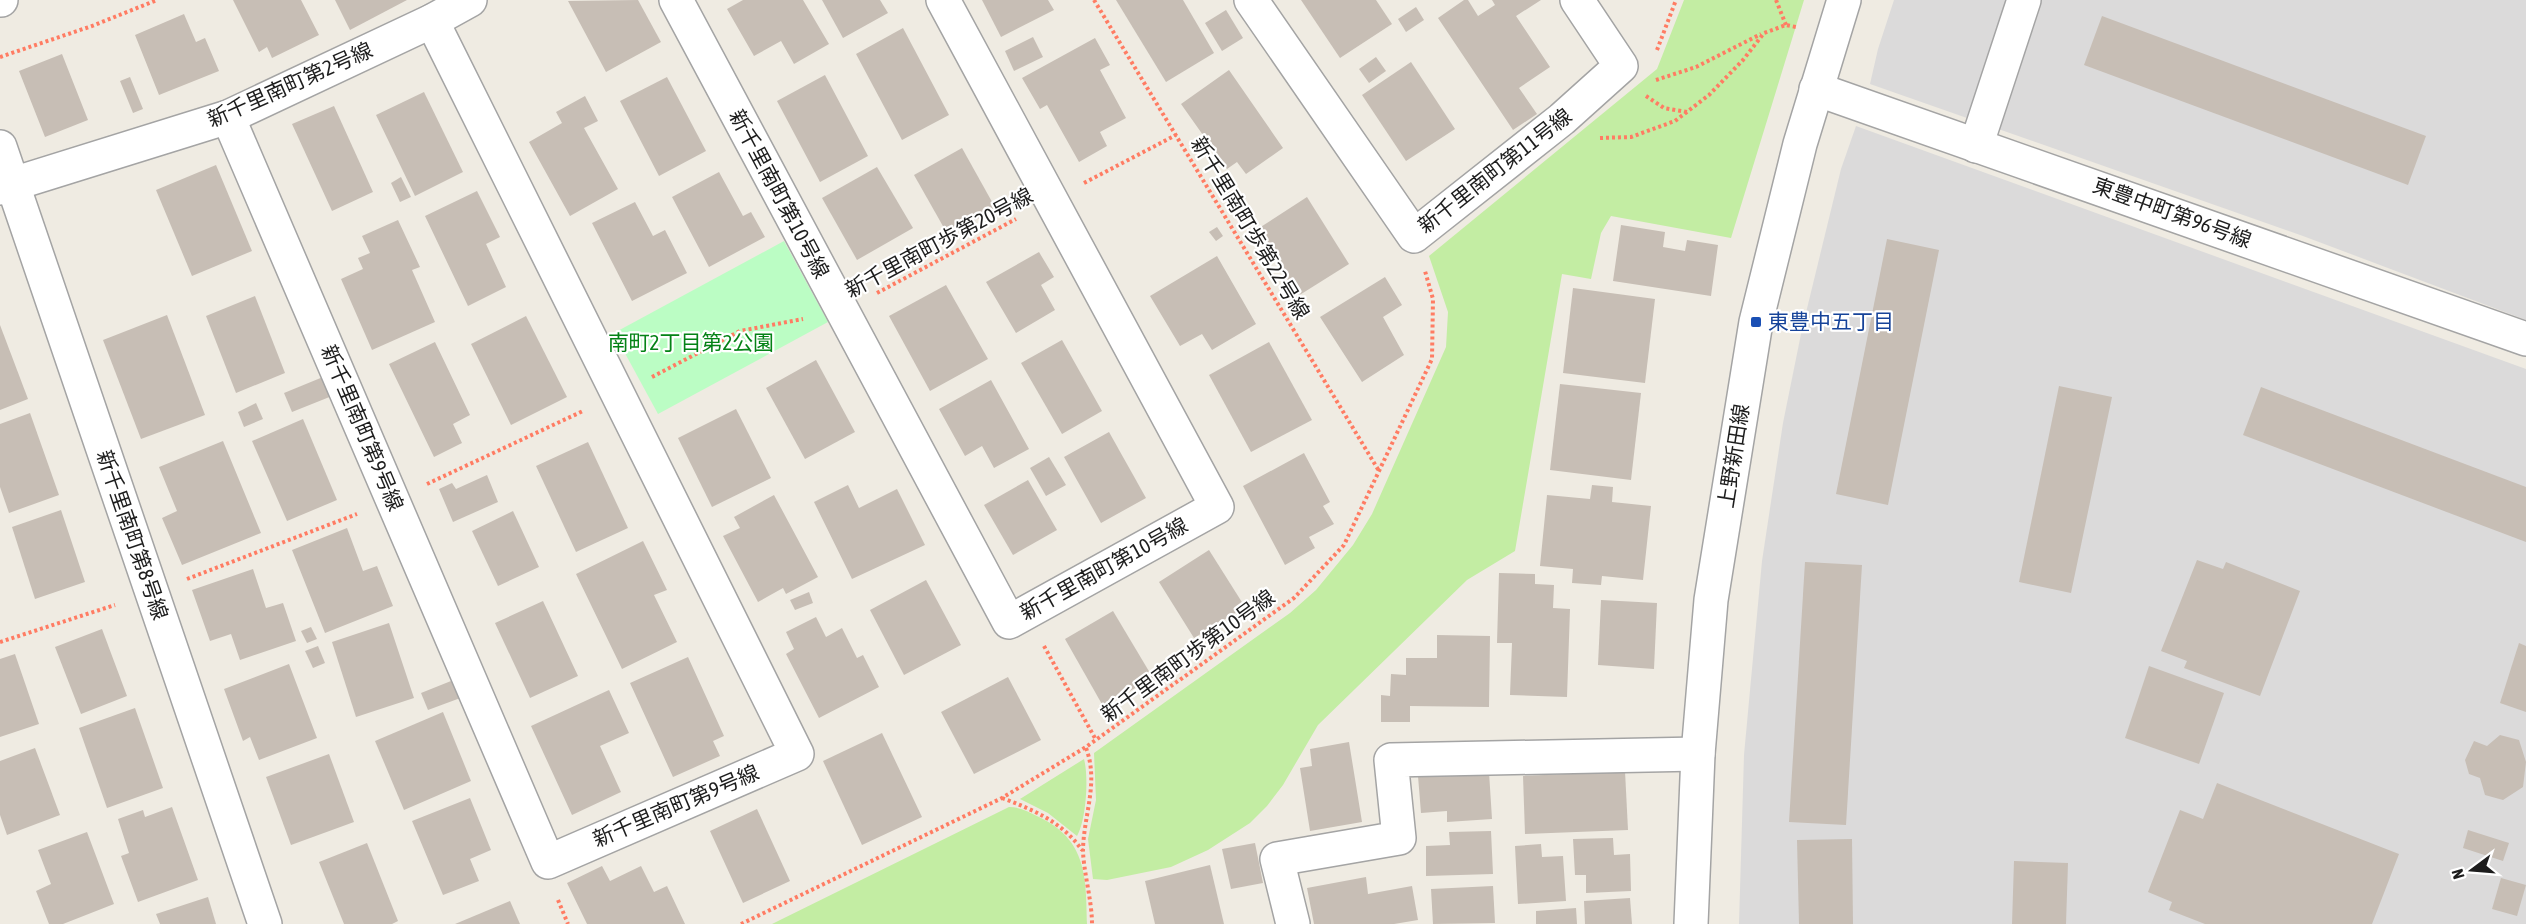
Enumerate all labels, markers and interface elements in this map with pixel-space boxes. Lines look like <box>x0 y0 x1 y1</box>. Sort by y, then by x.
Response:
street label: 新千里南町第2号線 <box>203 37 376 131</box>
street label: 新千里南町第11号線 <box>1413 103 1576 237</box>
street label: 新千里南町第10号線 <box>725 105 835 282</box>
street label: 新千里南町歩第22号線 <box>1187 132 1315 323</box>
street label: 東豊中町第96号線 <box>2090 172 2255 252</box>
street label: 新千里南町歩第20号線 <box>841 183 1036 302</box>
place label: 東豊中五丁目 <box>1768 309 1894 333</box>
marker: 東豊中五丁目 <box>1749 315 1763 329</box>
park label: 南町2丁目第2公園 <box>608 330 774 354</box>
street label: 新千里南町第9号線 <box>317 341 409 514</box>
street label: 上野新田線 <box>1713 402 1753 510</box>
street label: 新千里南町第8号線 <box>93 447 173 623</box>
street label: 新千里南町第10号線 <box>1016 512 1191 624</box>
street label: 新千里南町歩第10号線 <box>1096 584 1279 726</box>
street label: 新千里南町第9号線 <box>589 759 762 851</box>
north arrow <box>2442 840 2502 900</box>
text: N <box>2448 867 2468 881</box>

